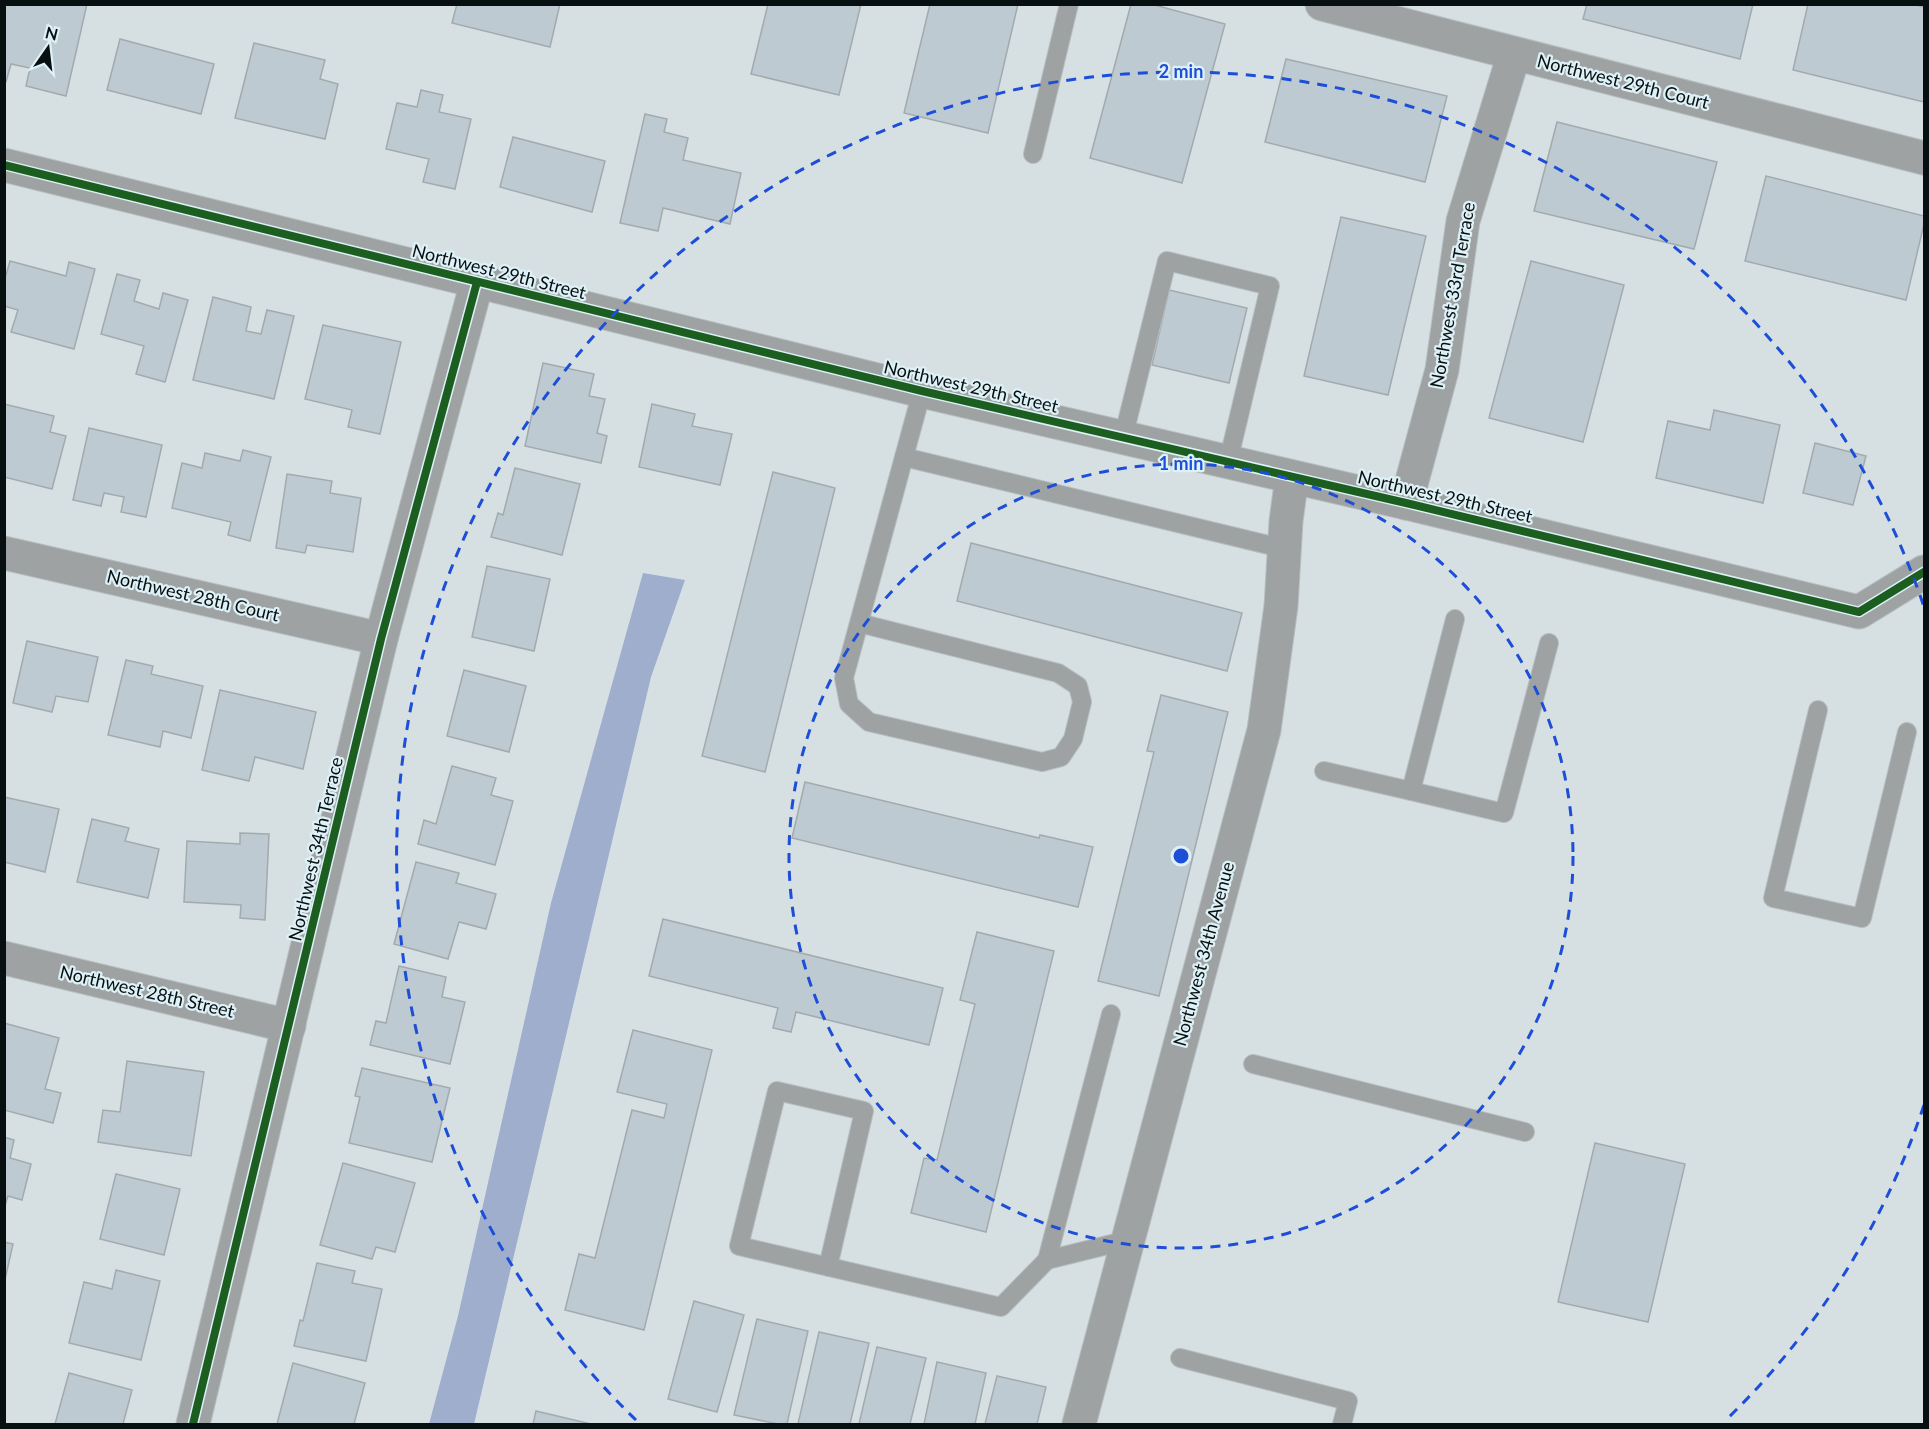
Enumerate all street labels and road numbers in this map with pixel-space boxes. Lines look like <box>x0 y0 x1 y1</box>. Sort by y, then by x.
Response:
street label: Northwest 29th Court <box>1535 49 1712 113</box>
street label: Northwest 33rd Terrace <box>1425 200 1479 389</box>
street label: Northwest 29th Street <box>410 239 589 303</box>
street label: Northwest 29th Street <box>882 355 1061 417</box>
street label: Northwest 29th Street <box>1356 465 1535 527</box>
street label: Northwest 28th Court <box>105 564 282 626</box>
street label: Northwest 34th Terrace <box>283 755 347 943</box>
street label: Northwest 34th Avenue <box>1168 859 1238 1048</box>
street label: Northwest 28th Street <box>58 960 237 1022</box>

